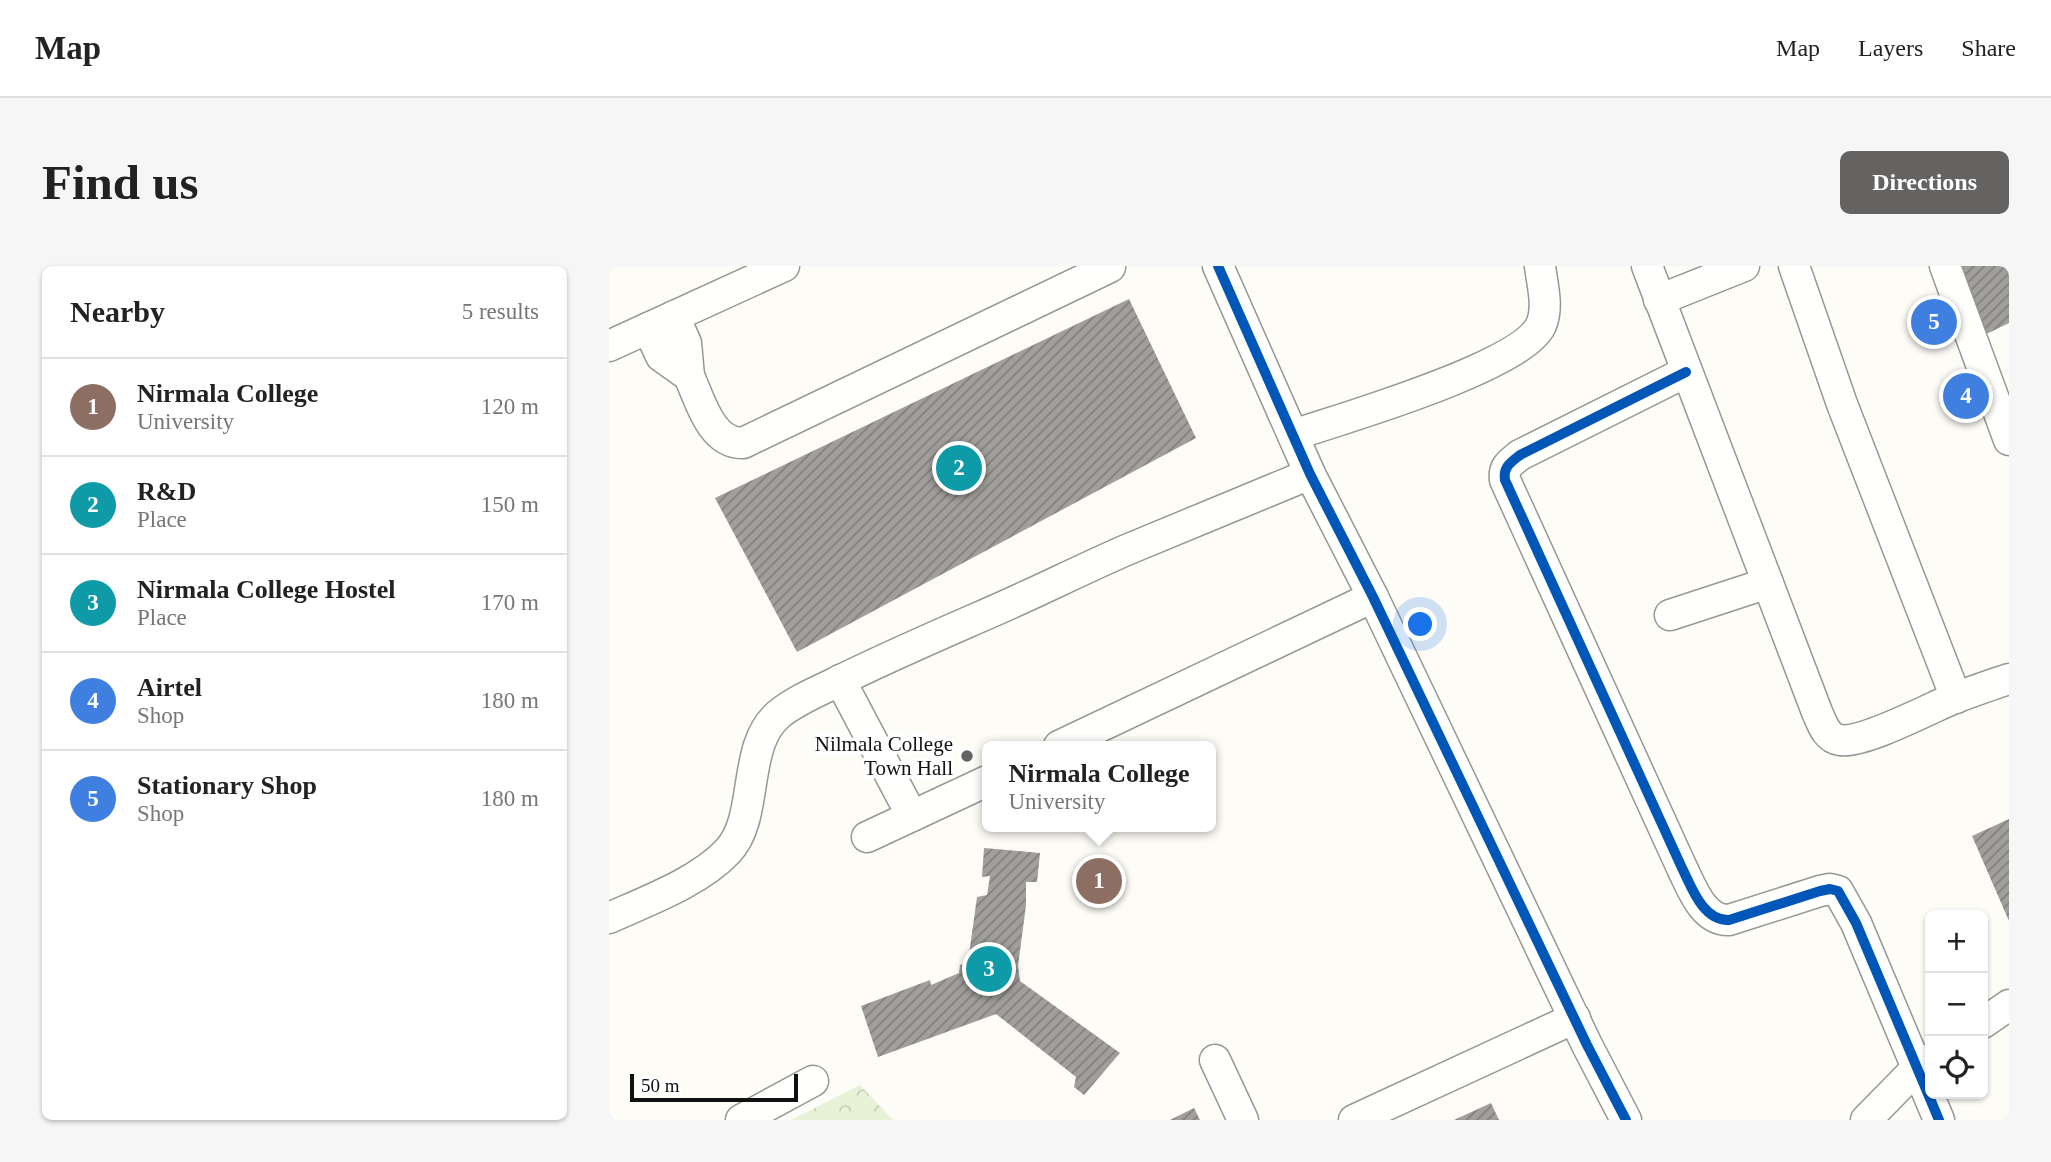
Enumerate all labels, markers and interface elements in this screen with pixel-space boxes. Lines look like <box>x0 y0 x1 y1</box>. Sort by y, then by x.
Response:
text: Map <box>35 30 101 66</box>
text: Map <box>1776 35 1820 61</box>
text: Layers <box>1858 35 1923 61</box>
text: Share <box>1961 35 2016 61</box>
button: Directions <box>1840 151 2009 214</box>
text: Find us <box>42 155 199 210</box>
text: Nearby <box>70 295 165 328</box>
pin: 5 <box>1911 296 1957 348</box>
text: 5 results <box>462 299 539 324</box>
pin: 4 <box>1943 370 1989 422</box>
text: Nirmala College <box>137 379 318 408</box>
text: 1 <box>87 394 99 419</box>
text: 120 m <box>481 394 539 419</box>
text: University <box>137 409 234 434</box>
pin: 2 <box>936 442 982 494</box>
text: R&D <box>137 477 196 506</box>
text: 2 <box>87 492 99 517</box>
text: 150 m <box>481 492 539 517</box>
text: Place <box>137 507 187 532</box>
text: Nirmala College Hostel <box>137 575 396 604</box>
text: 3 <box>87 590 99 615</box>
text: 170 m <box>481 590 539 615</box>
text: Place <box>137 605 187 630</box>
your location <box>1403 607 1437 641</box>
text: Airtel <box>137 673 202 702</box>
text: 4 <box>87 688 99 713</box>
text: 180 m <box>481 688 539 713</box>
text: Shop <box>137 703 184 728</box>
place label: Nilmala College Town Hall <box>815 732 953 780</box>
popup <box>982 741 1216 832</box>
marker: Nilmala College Town Hall <box>959 748 975 764</box>
text: Nirmala College <box>1008 759 1190 788</box>
text: Stationary Shop <box>137 771 317 800</box>
text: 5 <box>87 786 99 811</box>
text: 180 m <box>481 786 539 811</box>
text: University <box>1008 789 1105 814</box>
text: Shop <box>137 801 184 826</box>
pin: 1 <box>1076 855 1122 907</box>
map controls <box>1925 910 1988 1099</box>
button: + <box>1925 910 1988 973</box>
pin: 3 <box>966 943 1012 995</box>
button: − <box>1925 973 1988 1036</box>
button: locate <box>1925 1036 1988 1099</box>
scale bar <box>630 1071 798 1103</box>
text: 50 m <box>641 1075 680 1096</box>

